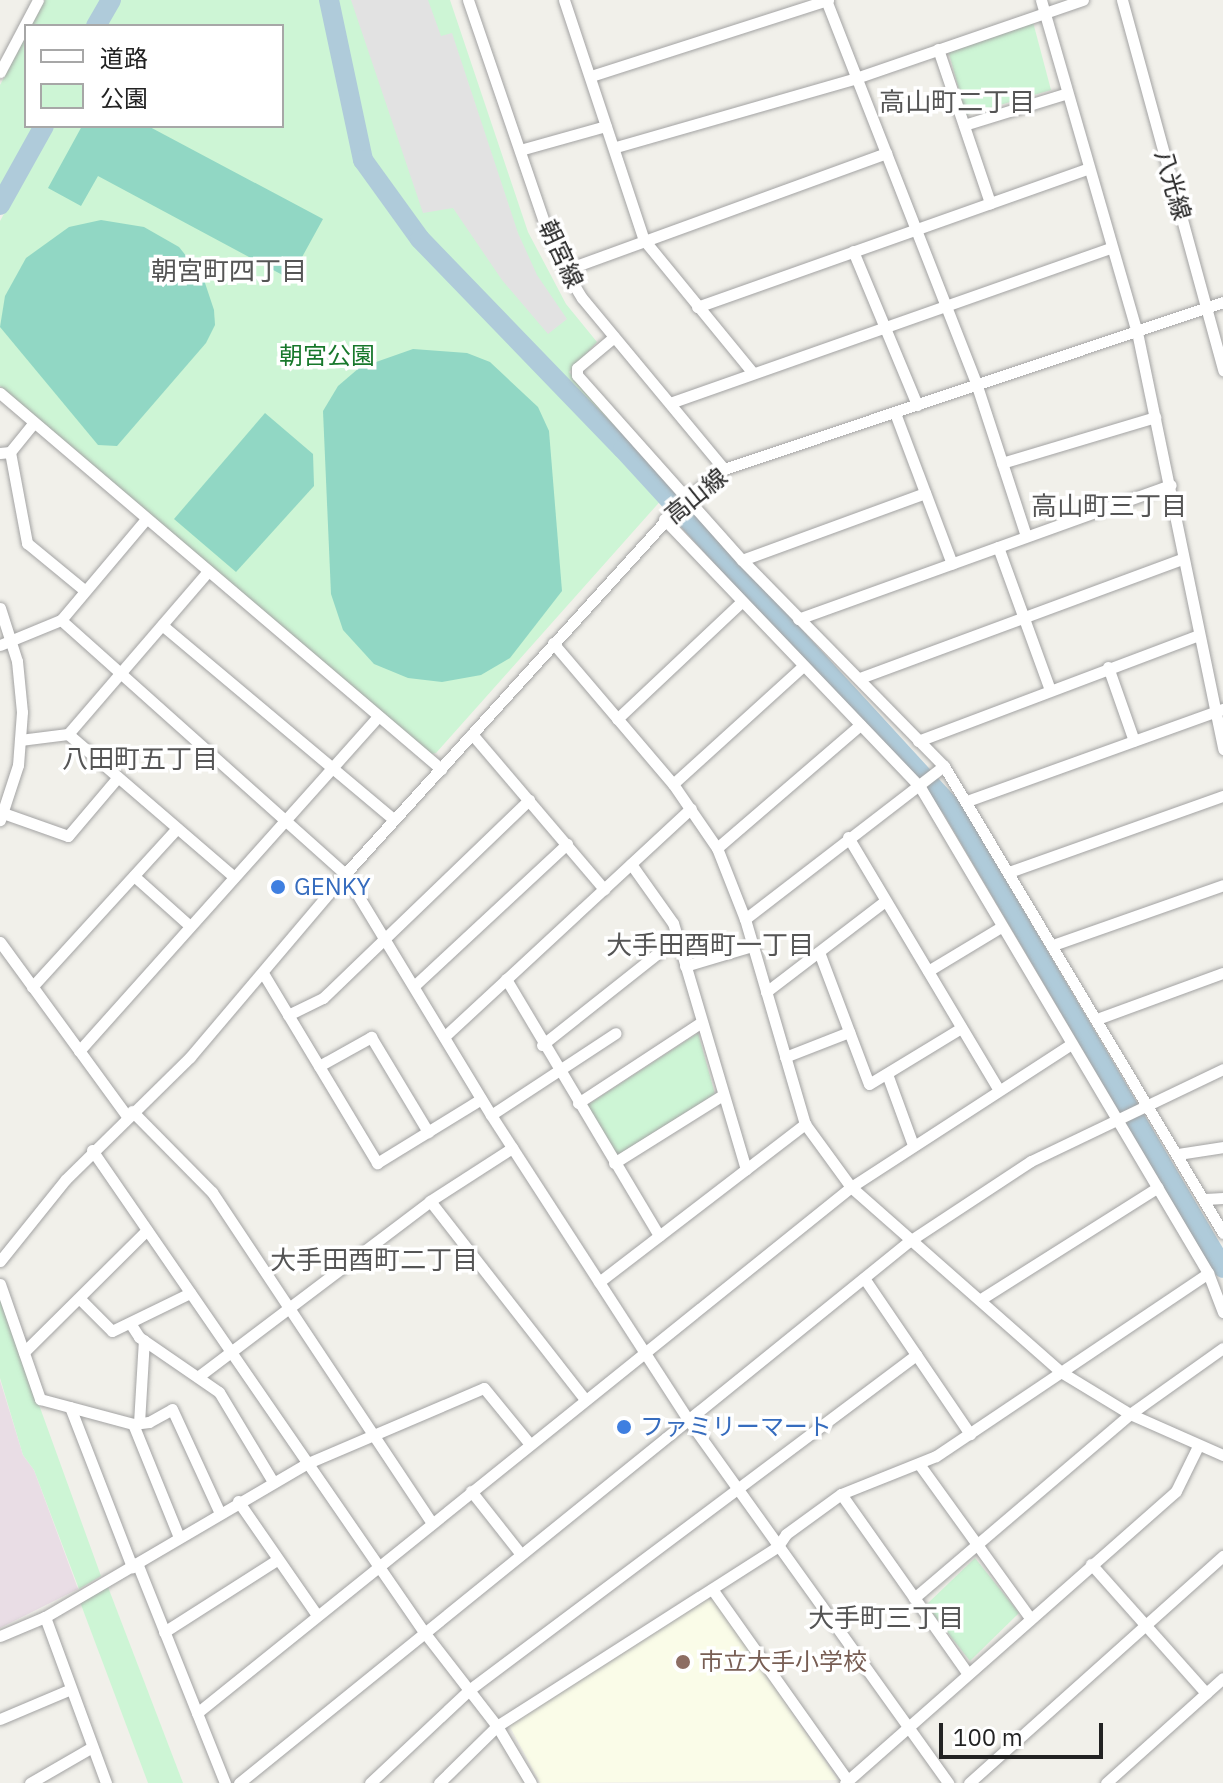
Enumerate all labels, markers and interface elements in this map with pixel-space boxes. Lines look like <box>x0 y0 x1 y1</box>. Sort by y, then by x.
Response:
legend <box>24 24 284 128</box>
text: 道路 <box>100 42 148 74</box>
text: 公園 <box>100 82 148 114</box>
district label: 高山町二丁目 <box>879 86 1035 118</box>
street label: 八光線 <box>1149 146 1197 224</box>
street label: 朝宮線 <box>533 215 589 293</box>
district label: 朝宮町四丁目 <box>151 255 307 287</box>
park label: 朝宮公園 <box>279 342 375 370</box>
street label: 高山線 <box>659 462 733 530</box>
district label: 高山町三丁目 <box>1031 490 1187 522</box>
district label: 八田町五丁目 <box>62 743 218 775</box>
place label: GENKY <box>294 873 371 901</box>
marker: GENKY <box>269 878 287 896</box>
district label: 大手田酉町一丁目 <box>606 929 814 961</box>
district label: 大手田酉町二丁目 <box>270 1244 478 1276</box>
place label: ファミリーマート <box>640 1413 832 1441</box>
marker: ファミリーマート <box>615 1418 633 1436</box>
district label: 大手町三丁目 <box>808 1602 964 1634</box>
place label: 市立大手小学校 <box>699 1648 867 1676</box>
marker: 市立大手小学校 <box>674 1653 692 1671</box>
scale bar <box>943 1707 1107 1757</box>
text: 100 m <box>953 1721 1023 1753</box>

